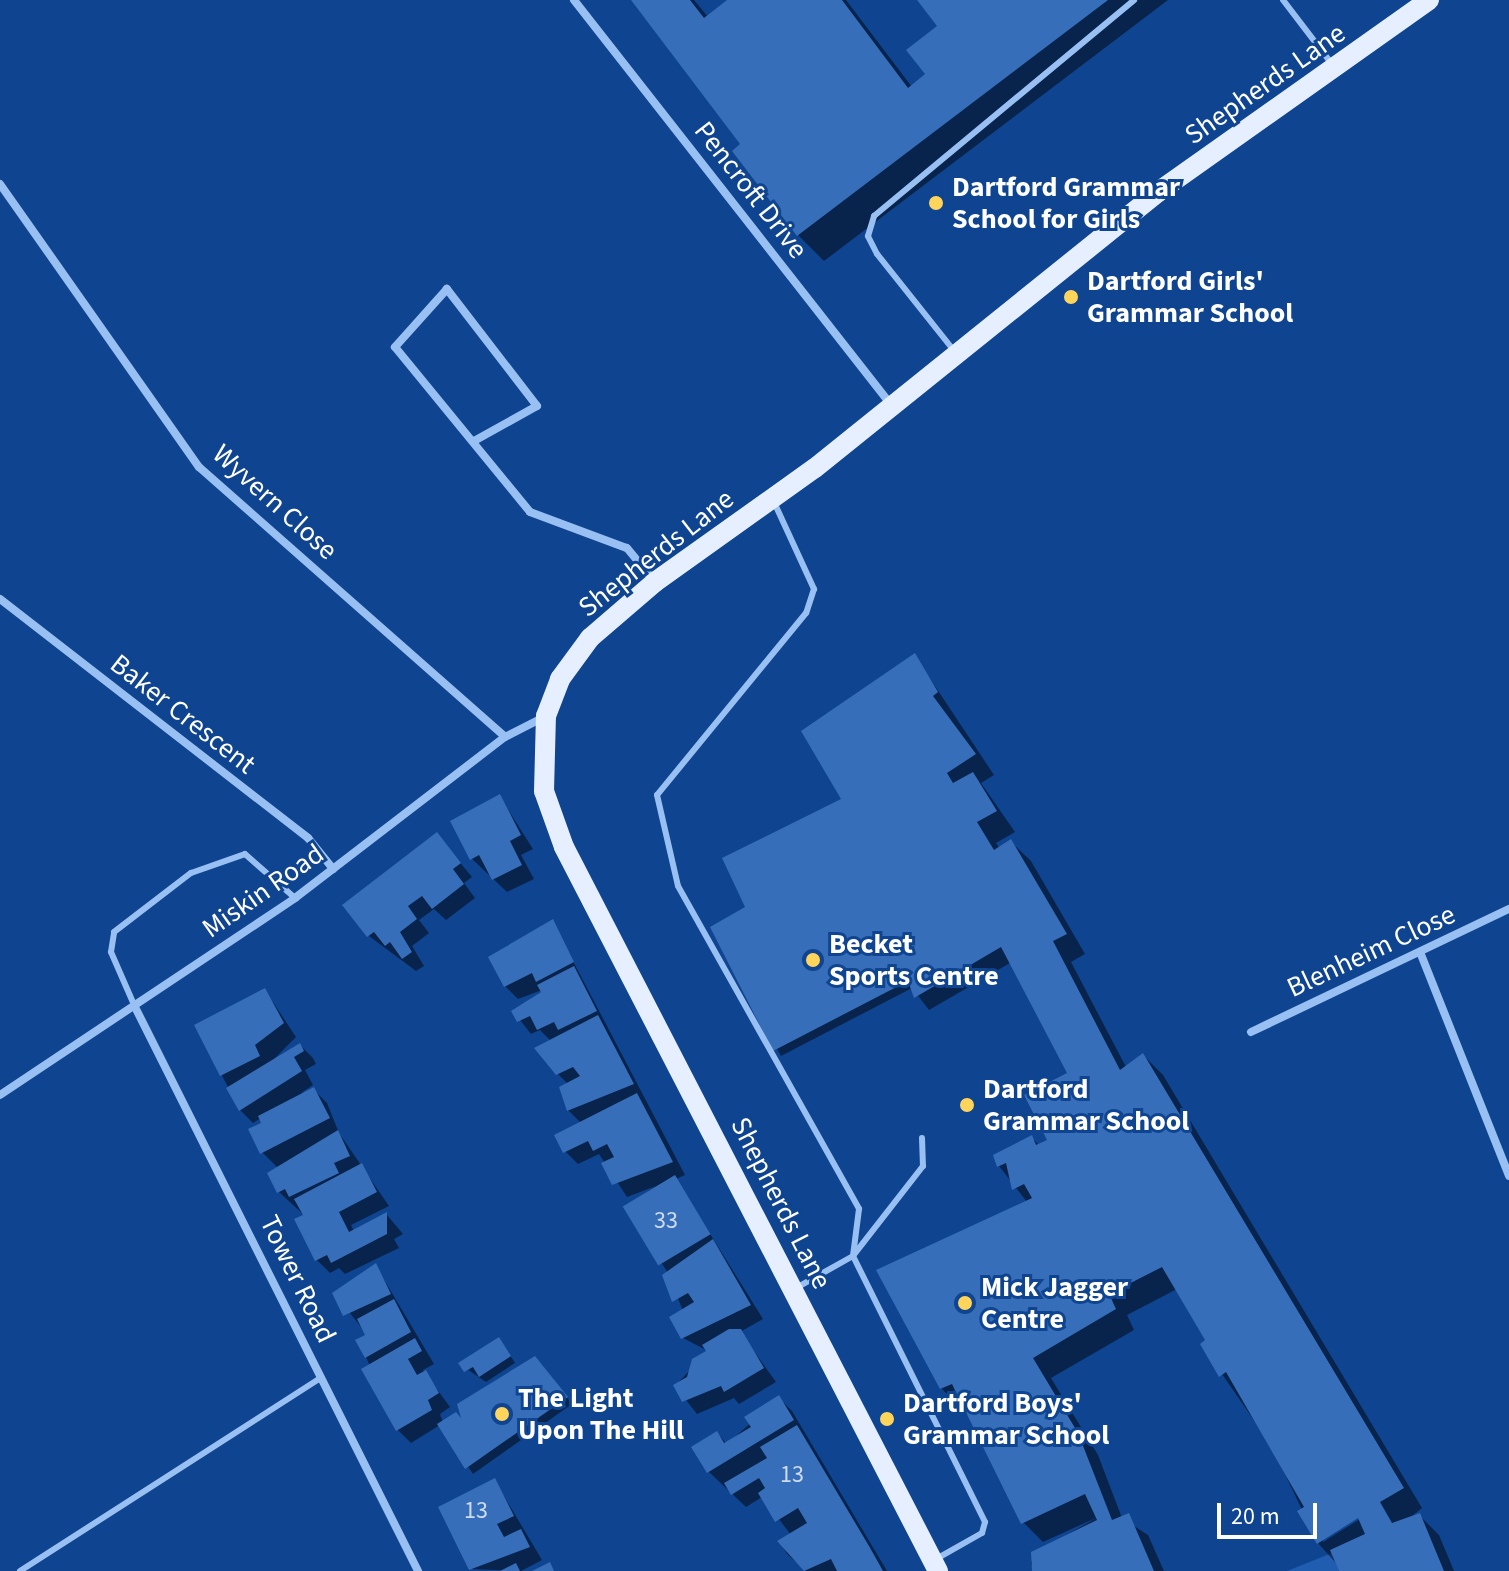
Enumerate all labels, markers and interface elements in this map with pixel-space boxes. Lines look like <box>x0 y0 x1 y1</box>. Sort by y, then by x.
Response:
street label: Shepherds Lane <box>1178 16 1352 152</box>
street label: Pencroft Drive <box>687 115 815 265</box>
place label: Dartford Grammar School for Girls <box>952 170 1180 236</box>
marker: Dartford Grammar School for Girls <box>927 194 945 212</box>
place label: Dartford Girls' Grammar School <box>1087 264 1293 330</box>
marker: Dartford Girls' Grammar School <box>1062 288 1080 306</box>
street label: Wyvern Close <box>206 437 344 567</box>
street label: Shepherds Lane <box>572 482 740 624</box>
street label: Baker Crescent <box>104 647 262 781</box>
street label: Miskin Road <box>196 837 330 945</box>
street label: Blenheim Close <box>1282 897 1460 1005</box>
place label: Becket Sports Centre <box>829 927 999 993</box>
marker: Becket Sports Centre <box>804 951 822 969</box>
place label: Dartford Grammar School <box>983 1072 1189 1138</box>
marker: Dartford Grammar School <box>958 1096 976 1114</box>
street label: Shepherds Lane <box>723 1112 839 1294</box>
house number: 33 <box>654 1207 678 1235</box>
street label: Tower Road <box>253 1210 343 1348</box>
place label: Mick Jagger Centre <box>981 1270 1128 1336</box>
marker: Mick Jagger Centre <box>956 1294 974 1312</box>
place label: The Light Upon The Hill <box>518 1381 684 1447</box>
place label: Dartford Boys' Grammar School <box>903 1386 1109 1452</box>
marker: The Light Upon The Hill <box>493 1405 511 1423</box>
marker: Dartford Boys' Grammar School <box>878 1410 896 1428</box>
house number: 13 <box>780 1461 804 1489</box>
scale bar <box>1221 1487 1321 1537</box>
house number: 13 <box>464 1497 488 1525</box>
text: 20 m <box>1231 1499 1280 1534</box>

